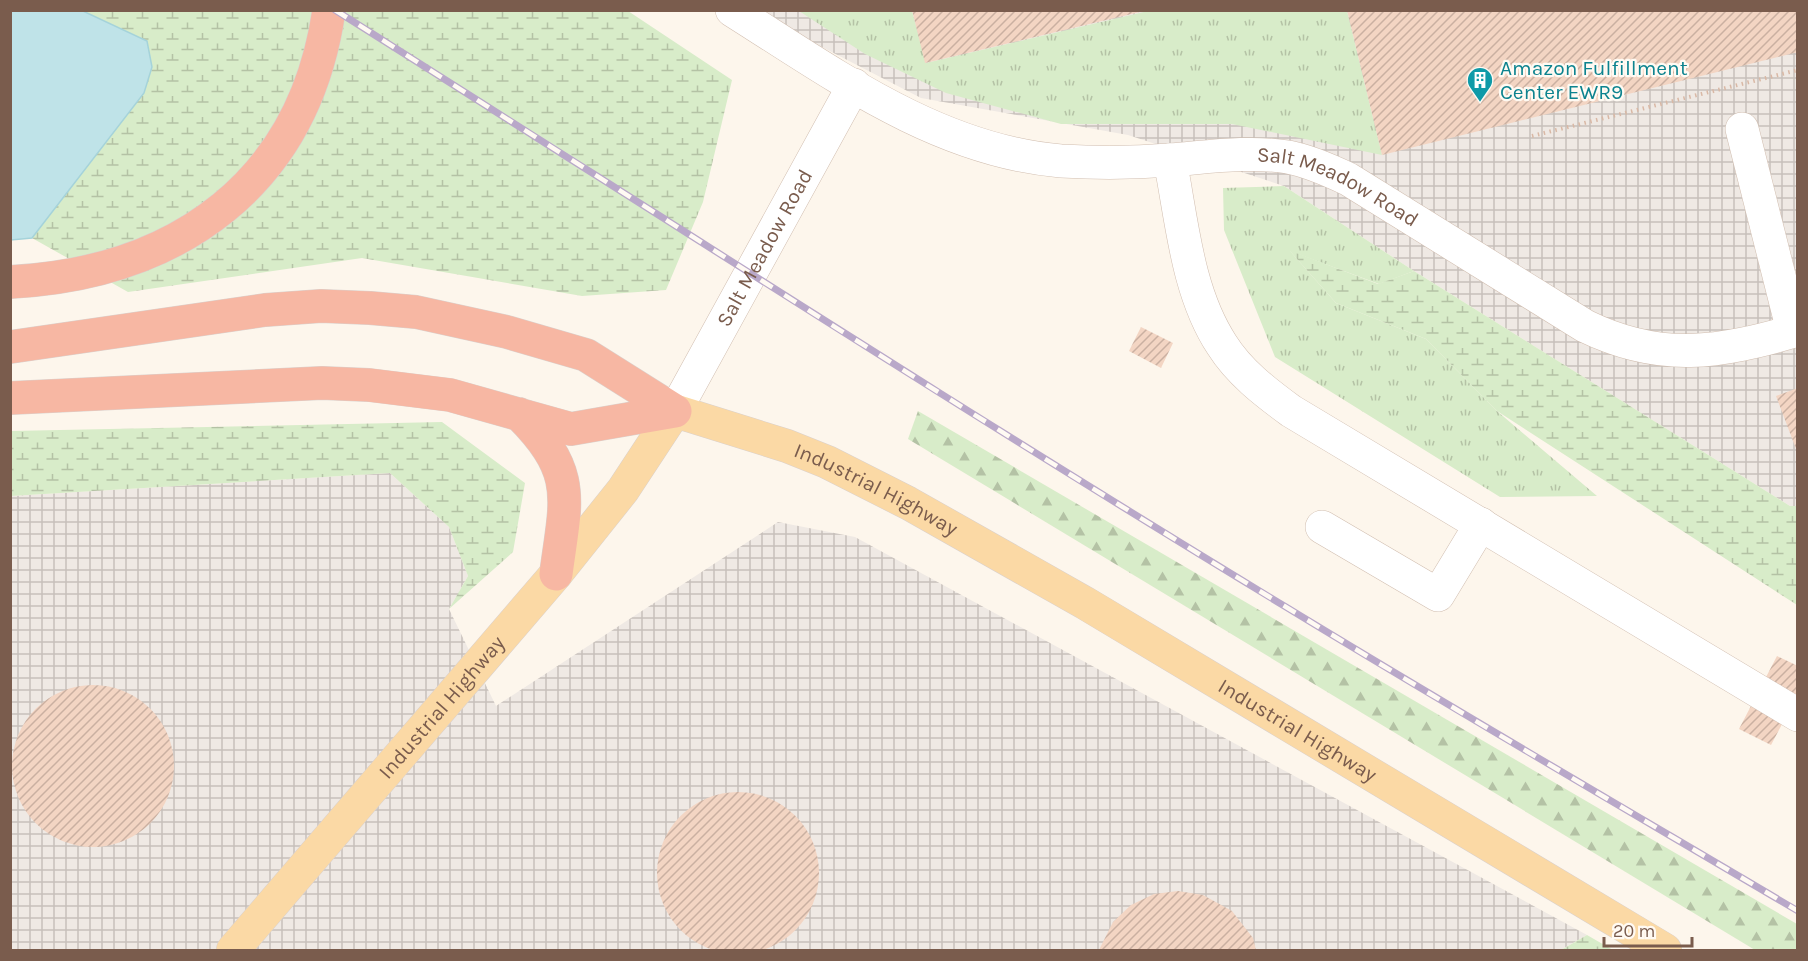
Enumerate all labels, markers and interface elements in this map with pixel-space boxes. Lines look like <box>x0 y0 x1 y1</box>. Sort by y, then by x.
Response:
place label: Amazon Fulfillment Center EWR9 <box>1500 56 1688 104</box>
building icon: Amazon Fulfillment Center EWR9 <box>1465 65 1495 103</box>
street label: Salt Meadow Road <box>1256 142 1423 232</box>
street label: Salt Meadow Road <box>712 165 817 331</box>
street label: Industrial Highway <box>791 438 962 541</box>
street label: Industrial Highway <box>374 631 510 784</box>
street label: Industrial Highway <box>1214 674 1381 787</box>
scale bar <box>1604 910 1692 948</box>
text: 20 m <box>1613 920 1655 942</box>

